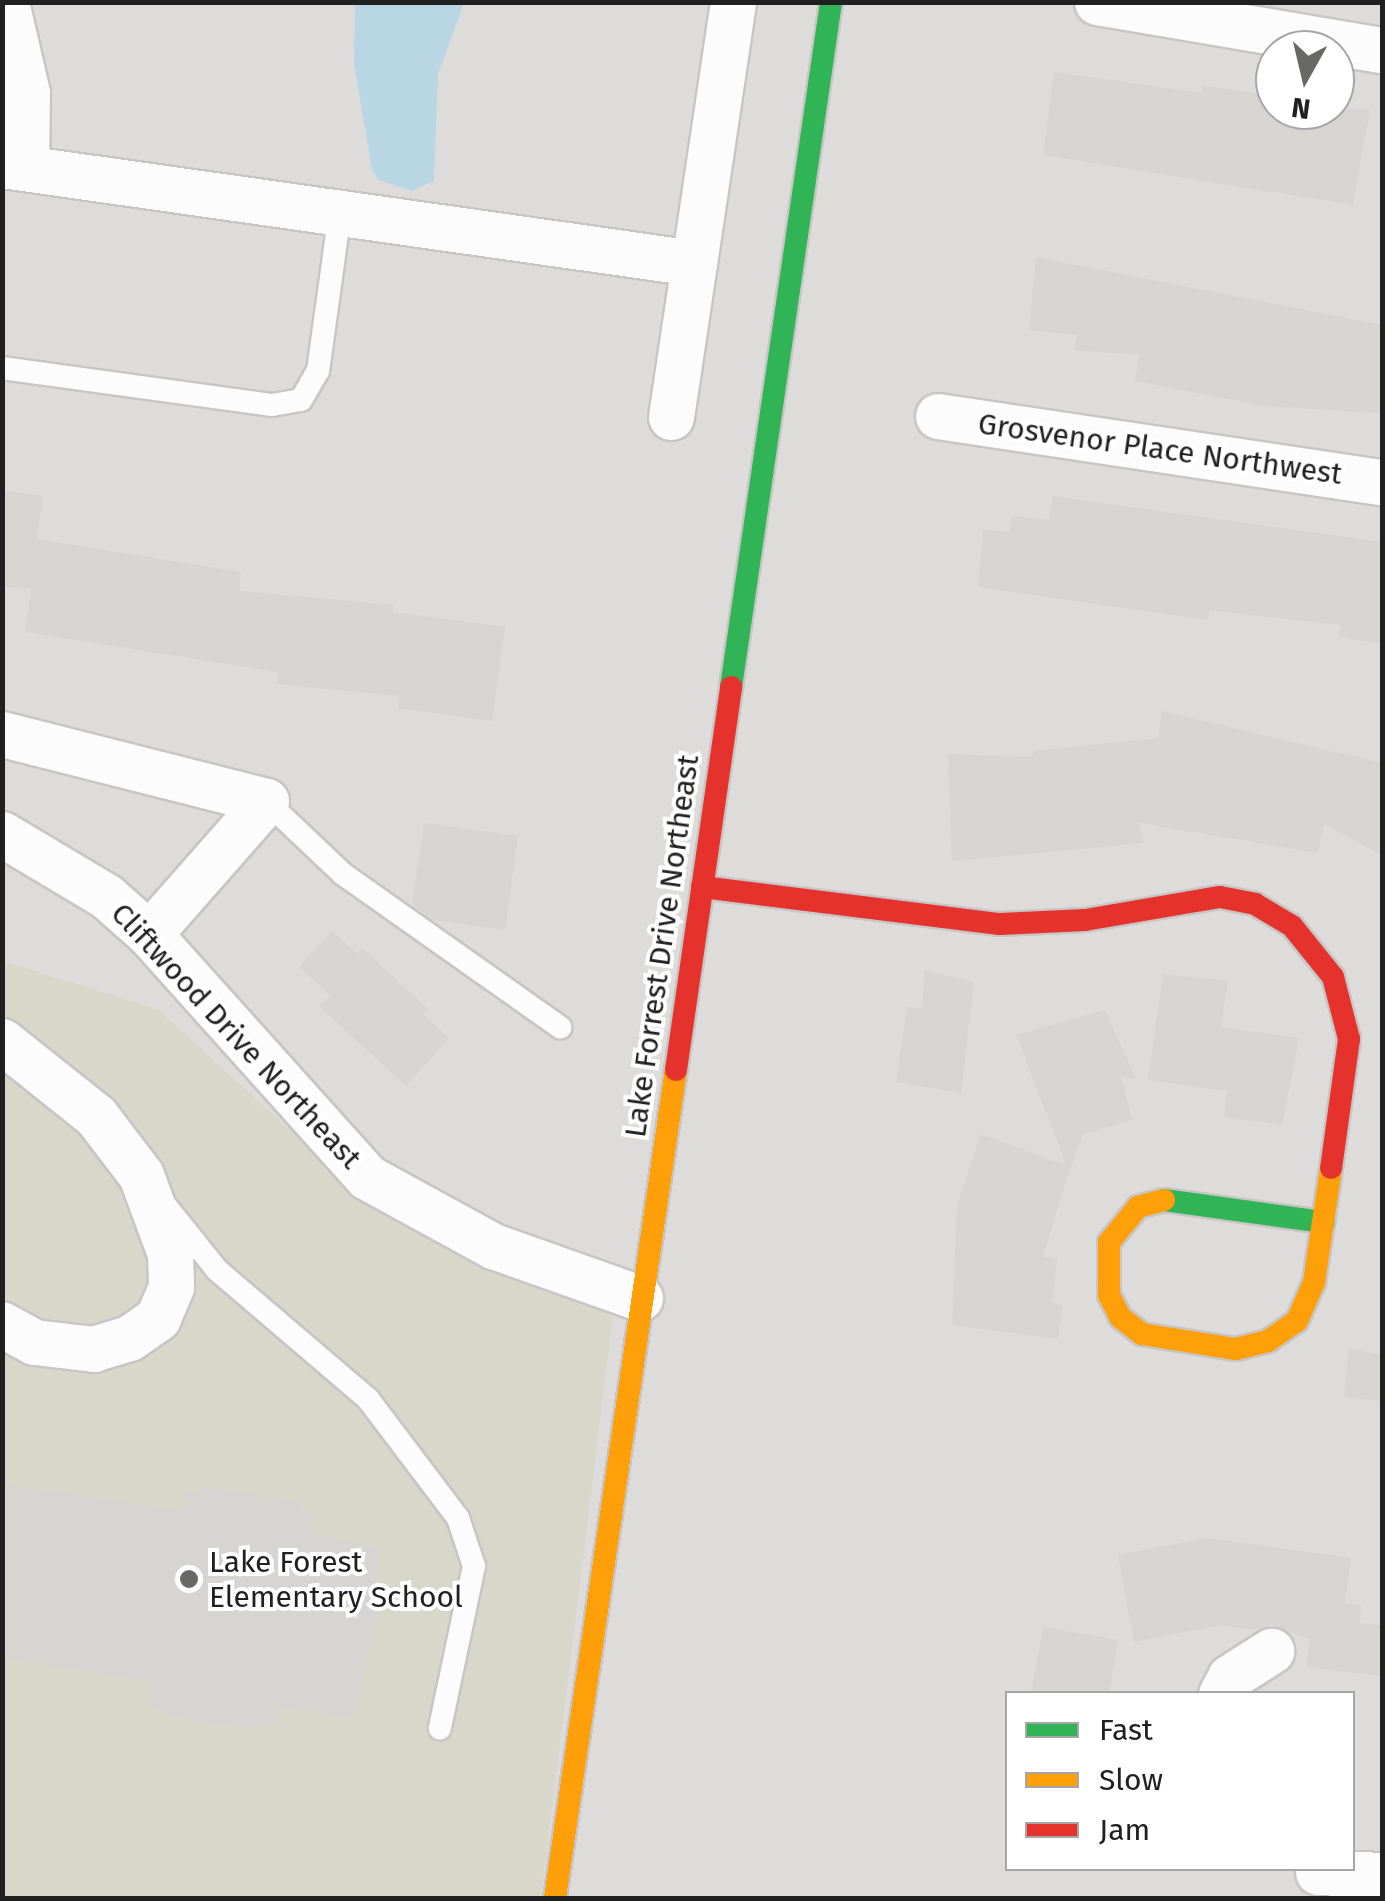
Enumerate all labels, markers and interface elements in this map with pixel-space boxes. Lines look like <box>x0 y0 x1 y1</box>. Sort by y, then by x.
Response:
north arrow <box>1255 30 1355 130</box>
text: N <box>1290 91 1313 126</box>
street label: Grosvenor Place Northwest <box>976 406 1344 492</box>
street label: Lake Forrest Drive Northeast <box>617 752 707 1140</box>
street label: Cliftwood Drive Northeast <box>103 896 369 1176</box>
place label: Lake Forest Elementary School <box>209 1544 463 1614</box>
marker: Lake Forest Elementary School <box>178 1568 200 1590</box>
legend <box>1005 1691 1355 1871</box>
text: Fast <box>1099 1712 1153 1748</box>
text: Slow <box>1099 1762 1163 1798</box>
text: Jam <box>1099 1812 1150 1848</box>

